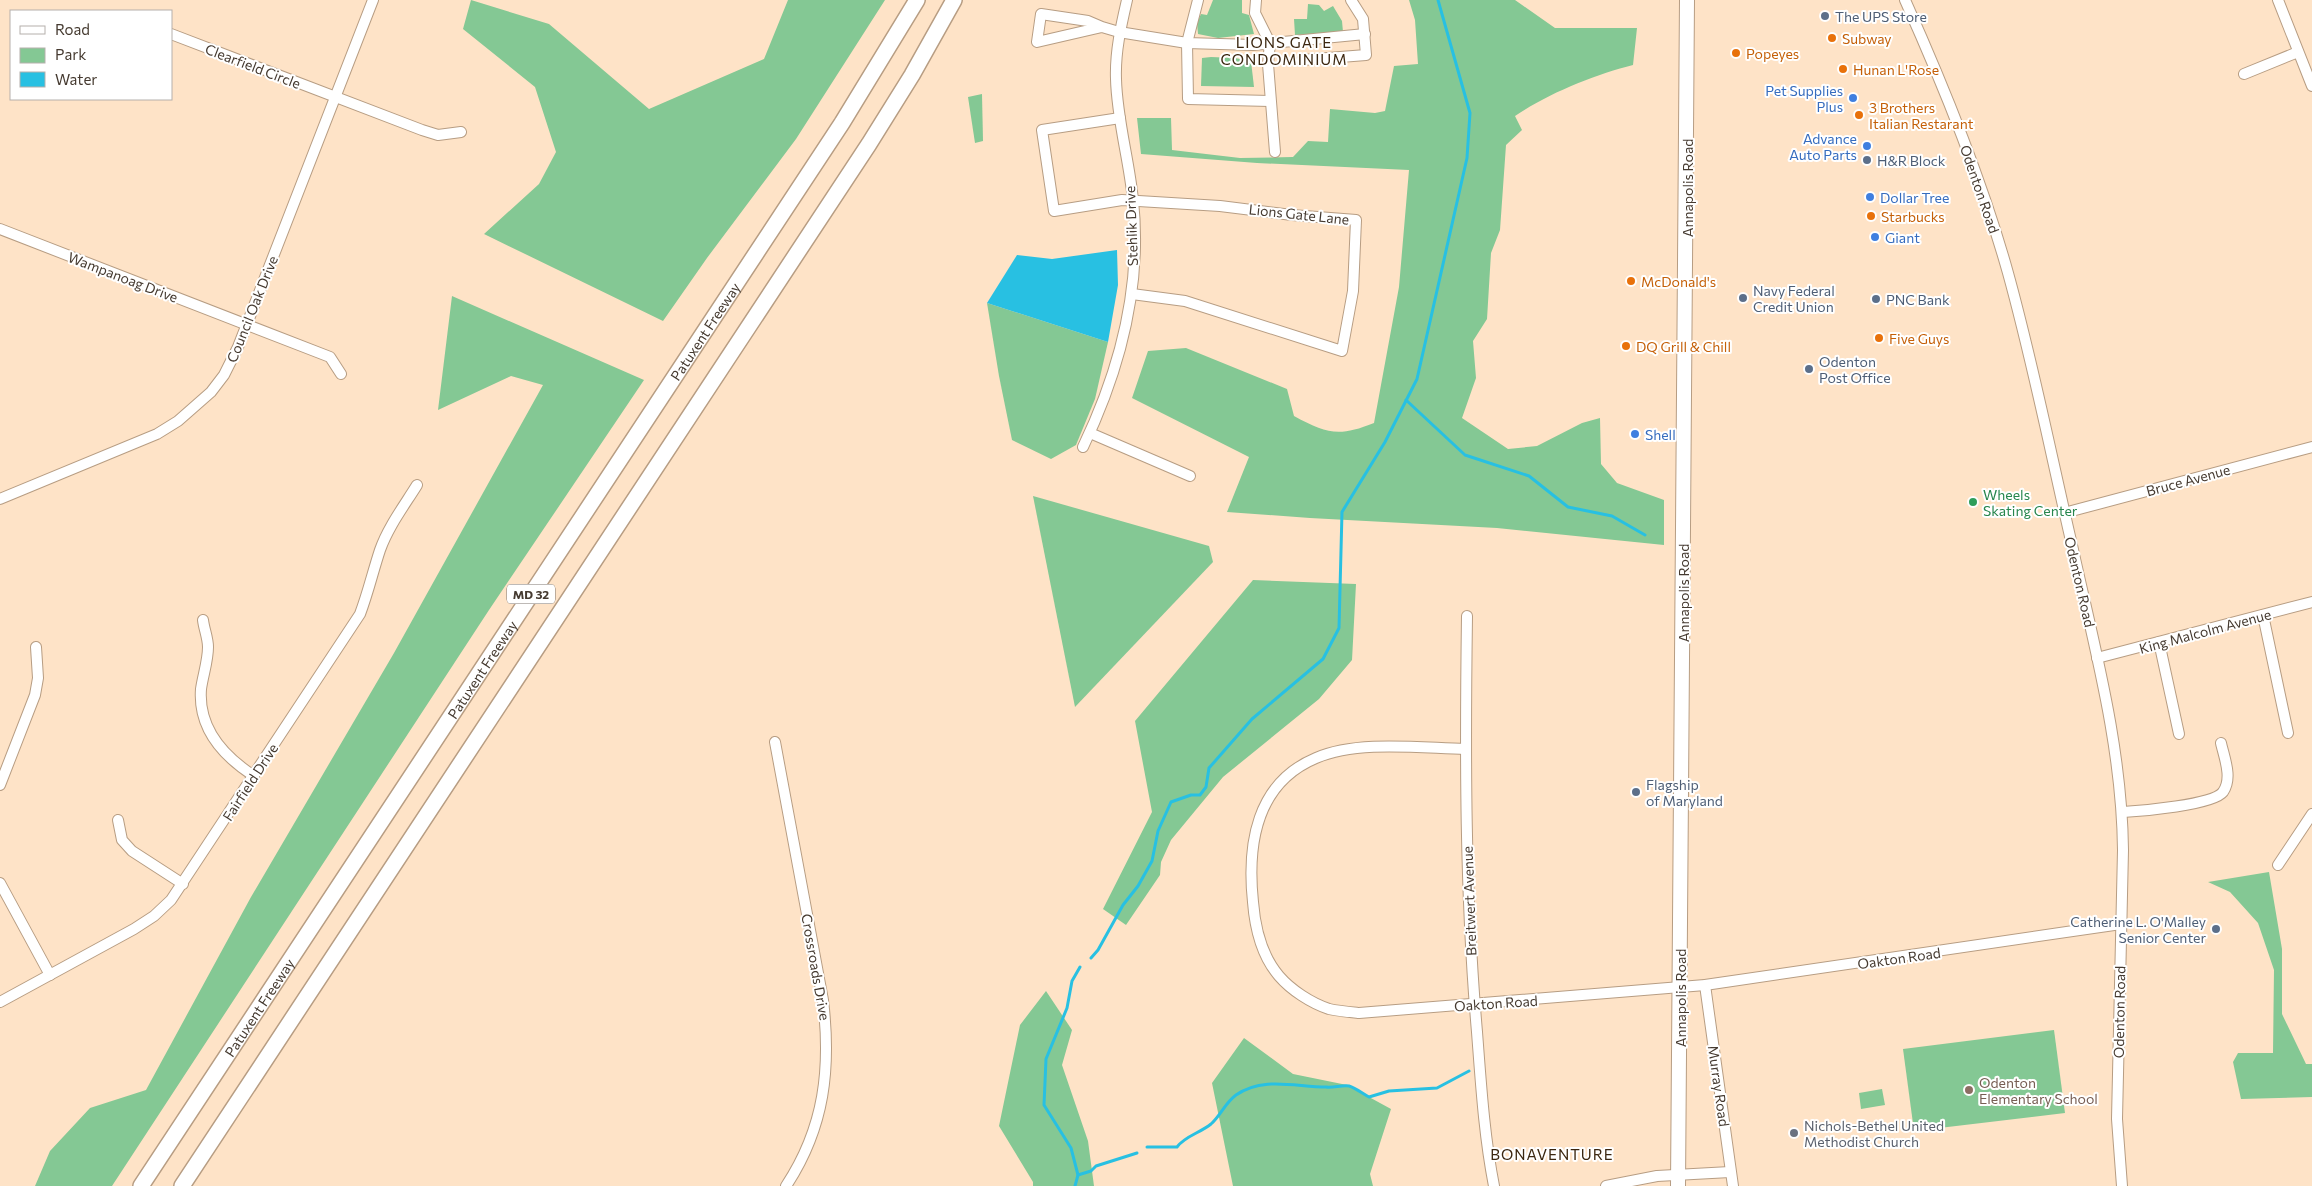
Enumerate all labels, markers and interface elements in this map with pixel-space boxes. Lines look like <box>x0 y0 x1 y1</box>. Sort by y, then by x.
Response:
place label: The UPS Store <box>1835 8 1927 25</box>
legend <box>10 10 172 100</box>
marker: The UPS Store <box>1819 10 1831 22</box>
text: Road <box>55 20 90 38</box>
place label: Subway <box>1842 30 1892 47</box>
marker: Subway <box>1826 32 1838 44</box>
district label: LIONS GATE CONDOMINIUM <box>1220 33 1348 68</box>
street label: Clearfield Circle <box>203 40 303 92</box>
text: Park <box>55 45 86 63</box>
place label: Popeyes <box>1746 45 1799 62</box>
marker: Popeyes <box>1730 47 1742 59</box>
place label: Hunan L'Rose <box>1853 61 1939 78</box>
marker: Hunan L'Rose <box>1837 63 1849 75</box>
text: Water <box>55 70 97 88</box>
place label: Pet Supplies Plus <box>1765 82 1843 115</box>
marker: Pet Supplies Plus <box>1847 92 1859 104</box>
place label: 3 Brothers Italian Restarant <box>1869 99 1974 132</box>
marker: 3 Brothers Italian Restarant <box>1853 109 1865 121</box>
place label: Advance Auto Parts <box>1789 130 1857 163</box>
street label: Annapolis Road <box>1679 139 1696 237</box>
marker: Advance Auto Parts <box>1861 140 1873 152</box>
street label: Odenton Road <box>1957 143 2003 235</box>
place label: H&R Block <box>1877 152 1946 169</box>
marker: H&R Block <box>1861 154 1873 166</box>
street label: Stehlik Drive <box>1121 186 1141 266</box>
place label: Dollar Tree <box>1880 189 1949 206</box>
marker: Dollar Tree <box>1864 191 1876 203</box>
street label: Lions Gate Lane <box>1248 200 1350 228</box>
place label: Starbucks <box>1881 208 1945 225</box>
marker: Starbucks <box>1865 210 1877 222</box>
place label: Giant <box>1885 229 1920 246</box>
marker: Giant <box>1869 231 1881 243</box>
street label: Wampanoag Drive <box>66 248 180 306</box>
street label: Council Oak Drive <box>223 253 281 365</box>
place label: McDonald's <box>1641 273 1716 290</box>
marker: McDonald's <box>1625 275 1637 287</box>
street label: Patuxent Freeway <box>666 279 743 383</box>
place label: Navy Federal Credit Union <box>1753 282 1835 315</box>
place label: PNC Bank <box>1886 291 1950 308</box>
marker: Navy Federal Credit Union <box>1737 292 1749 304</box>
marker: PNC Bank <box>1870 293 1882 305</box>
place label: Five Guys <box>1889 330 1949 347</box>
marker: Five Guys <box>1873 332 1885 344</box>
place label: DQ Grill & Chill <box>1636 338 1731 355</box>
marker: DQ Grill & Chill <box>1620 340 1632 352</box>
place label: Odenton Post Office <box>1819 353 1891 386</box>
marker: Odenton Post Office <box>1803 363 1815 375</box>
place label: Shell <box>1645 426 1676 443</box>
marker: Shell <box>1629 428 1641 440</box>
street label: Bruce Avenue <box>2144 461 2232 499</box>
place label: Wheels Skating Center <box>1983 486 2078 519</box>
marker: Wheels Skating Center <box>1967 496 1979 508</box>
street label: Odenton Road <box>2061 535 2099 629</box>
street label: Annapolis Road <box>1675 544 1692 642</box>
road number: MD 32 <box>507 584 555 604</box>
street label: King Malcolm Avenue <box>2137 605 2273 657</box>
street label: Patuxent Freeway <box>443 617 520 722</box>
street label: Fairfield Drive <box>219 740 281 824</box>
place label: Flagship of Maryland <box>1646 776 1723 809</box>
marker: Flagship of Maryland <box>1630 786 1642 798</box>
street label: Breitwert Avenue <box>1459 846 1479 956</box>
street label: Crossroads Drive <box>798 912 834 1022</box>
place label: Catherine L. O'Malley Senior Center <box>2070 913 2206 946</box>
marker: Catherine L. O'Malley Senior Center <box>2210 923 2222 935</box>
street label: Oakton Road <box>1856 944 1942 972</box>
street label: Annapolis Road <box>1672 949 1689 1047</box>
street label: Patuxent Freeway <box>220 955 297 1060</box>
street label: Odenton Road <box>2110 966 2128 1058</box>
street label: Oakton Road <box>1454 992 1538 1014</box>
street label: Murray Road <box>1705 1044 1733 1128</box>
place label: Odenton Elementary School <box>1979 1074 2098 1107</box>
marker: Odenton Elementary School <box>1963 1084 1975 1096</box>
place label: Nichols-Bethel United Methodist Church <box>1804 1117 1944 1150</box>
marker: Nichols-Bethel United Methodist Church <box>1788 1127 1800 1139</box>
district label: BONAVENTURE <box>1490 1145 1614 1163</box>

